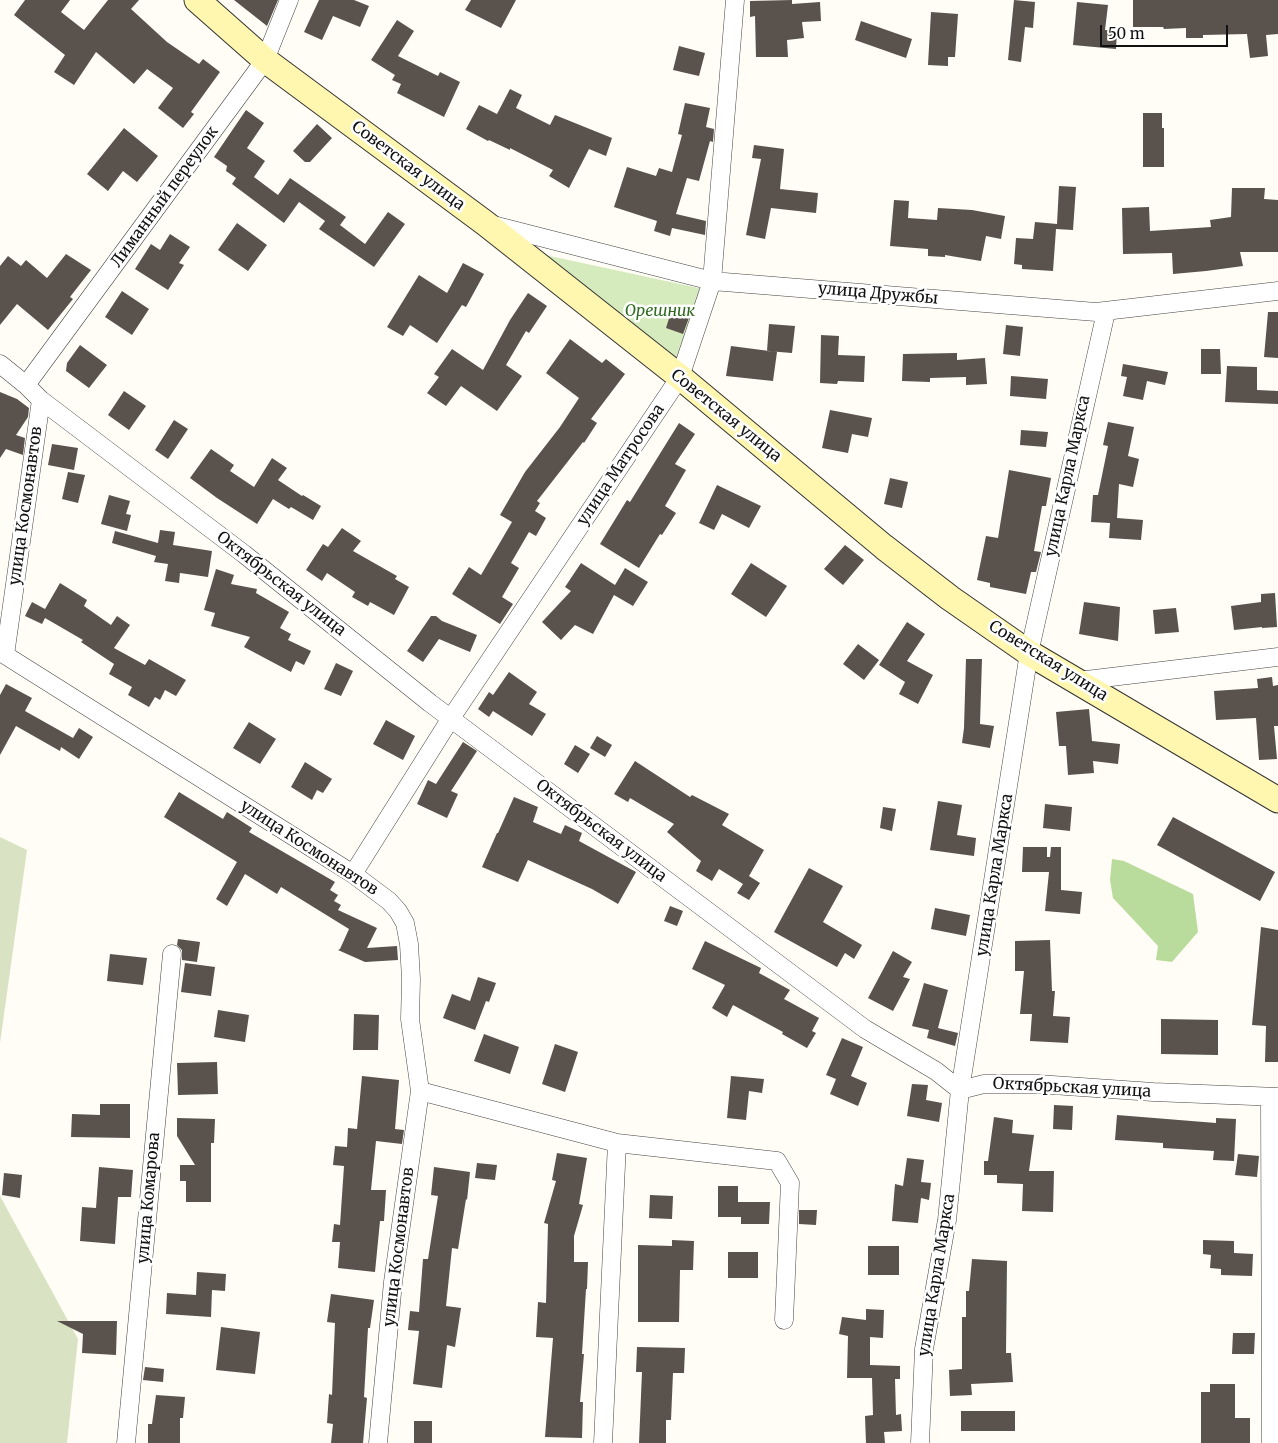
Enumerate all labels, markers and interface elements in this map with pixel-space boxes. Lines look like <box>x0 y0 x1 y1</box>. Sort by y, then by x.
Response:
scale bar <box>1103 15 1230 47</box>
text: 50 m <box>1108 24 1145 43</box>
street label: Советская улица <box>348 117 468 215</box>
street label: Лиманный переулок <box>107 123 223 271</box>
street label: улица Дружбы <box>817 279 939 309</box>
park label: Орешник <box>625 301 695 321</box>
street label: Советская улица <box>667 366 785 466</box>
street label: улица Карла Маркса <box>1042 394 1094 558</box>
street label: улица Матросова <box>573 401 669 529</box>
street label: улица Космонавтов <box>5 425 47 587</box>
street label: Октябрьская улица <box>213 528 349 640</box>
street label: Советская улица <box>985 617 1111 705</box>
street label: Октябрьская улица <box>532 776 670 886</box>
street label: улица Карла Маркса <box>973 792 1017 958</box>
street label: улица Космонавтов <box>237 796 381 900</box>
street label: Октябрьская улица <box>992 1074 1152 1102</box>
street label: улица Комарова <box>134 1131 164 1265</box>
street label: улица Космонавтов <box>380 1166 418 1328</box>
street label: улица Карла Маркса <box>915 1192 959 1358</box>

